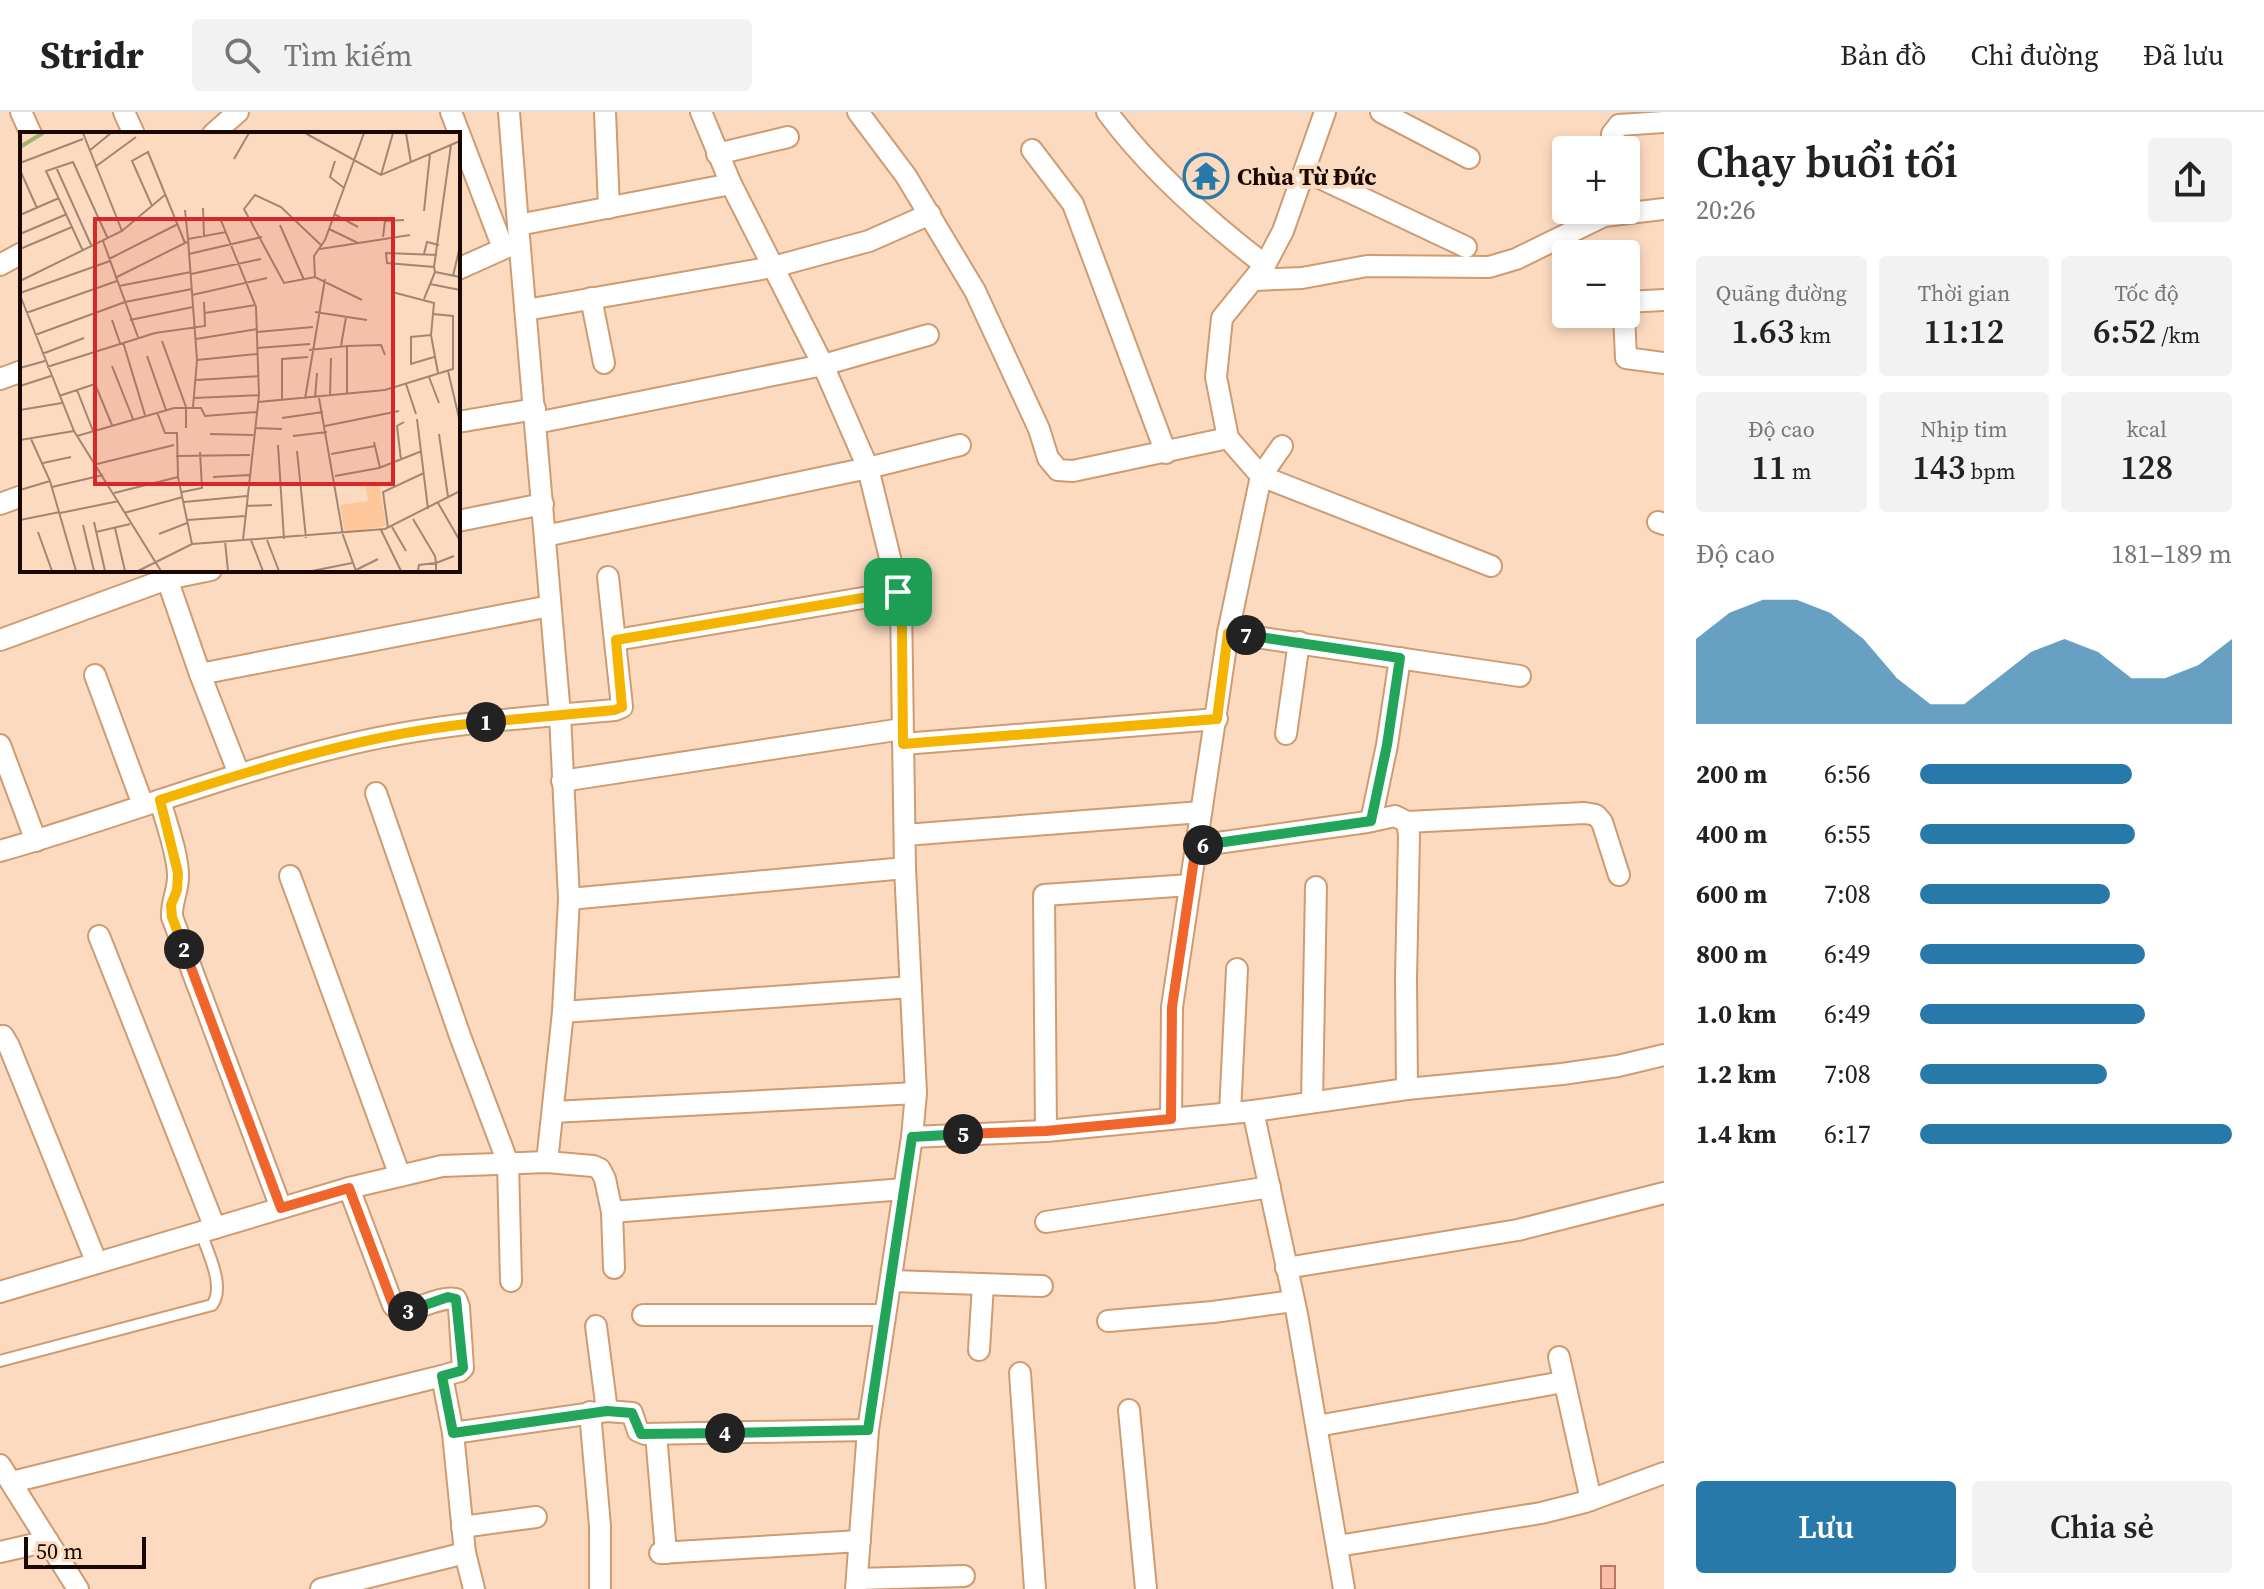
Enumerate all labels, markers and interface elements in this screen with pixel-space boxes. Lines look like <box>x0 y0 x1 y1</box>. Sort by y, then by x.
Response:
search box <box>192 19 752 91</box>
text: Stridr <box>40 29 144 81</box>
icon: search <box>220 33 264 77</box>
text: Tìm kiếm <box>284 35 412 76</box>
text: Bản đồ <box>1840 36 1926 74</box>
text: Chỉ đường <box>1970 36 2099 74</box>
text: Đã lưu <box>2143 36 2224 74</box>
text: Chạy buổi tối <box>1696 131 1958 192</box>
inset map <box>20 132 460 572</box>
map controls <box>1552 136 1640 328</box>
button: + <box>1552 136 1640 224</box>
button: share <box>2148 138 2232 222</box>
temple icon: Chùa Từ Đức <box>1182 152 1230 200</box>
place label: Chùa Từ Đức <box>1237 160 1376 193</box>
text: 20:26 <box>1696 192 1756 228</box>
button: − <box>1552 240 1640 328</box>
text: Quãng đường <box>1716 278 1847 308</box>
text: Thời gian <box>1918 278 2010 308</box>
text: Tốc độ <box>2115 278 2179 308</box>
text: 1.63 <box>1731 308 1794 354</box>
text: 11:12 <box>1924 308 2004 354</box>
text: 6:52 <box>2093 308 2156 354</box>
text: km <box>1794 320 1831 350</box>
text: /km <box>2156 320 2200 350</box>
text: Độ cao <box>1748 414 1815 444</box>
text: Nhịp tim <box>1920 414 2008 444</box>
text: kcal <box>2127 414 2167 444</box>
text: 11 <box>1751 444 1787 490</box>
text: 143 <box>1912 444 1965 490</box>
text: 128 <box>2120 444 2173 490</box>
text: m <box>1787 456 1811 486</box>
text: bpm <box>1965 456 2016 486</box>
text: Độ cao <box>1696 536 1775 572</box>
text: 181–189 m <box>2111 536 2232 572</box>
pin <box>864 558 932 626</box>
icon: arrive <box>876 570 920 614</box>
pin: 7 <box>1226 615 1266 655</box>
text: 7 <box>1240 620 1252 650</box>
pin: 1 <box>466 702 506 742</box>
text: 1 <box>480 707 492 737</box>
text: 200 m <box>1696 756 1767 792</box>
text: 6:56 <box>1824 756 1871 792</box>
text: 400 m <box>1696 816 1767 852</box>
text: 6:55 <box>1824 816 1871 852</box>
pin: 6 <box>1183 825 1223 865</box>
text: 6 <box>1197 830 1209 860</box>
text: 600 m <box>1696 876 1767 912</box>
text: 7:08 <box>1824 876 1871 912</box>
pin: 2 <box>164 929 204 969</box>
text: 2 <box>178 934 190 964</box>
text: 800 m <box>1696 936 1767 972</box>
text: 6:49 <box>1824 936 1871 972</box>
text: 1.0 km <box>1696 996 1777 1032</box>
text: 6:49 <box>1824 996 1871 1032</box>
text: 1.2 km <box>1696 1056 1777 1092</box>
text: 7:08 <box>1824 1056 1871 1092</box>
pin: 5 <box>943 1114 983 1154</box>
text: 1.4 km <box>1696 1116 1777 1152</box>
text: 6:17 <box>1824 1116 1871 1152</box>
text: 5 <box>957 1119 969 1149</box>
pin: 3 <box>388 1291 428 1331</box>
text: 3 <box>402 1296 414 1326</box>
pin: 4 <box>705 1413 745 1453</box>
text: 4 <box>719 1418 731 1448</box>
button: Lưu <box>1696 1481 1956 1573</box>
button: Chia sẻ <box>1972 1481 2232 1573</box>
scale bar <box>24 1533 146 1569</box>
text: 50 m <box>36 1536 83 1566</box>

